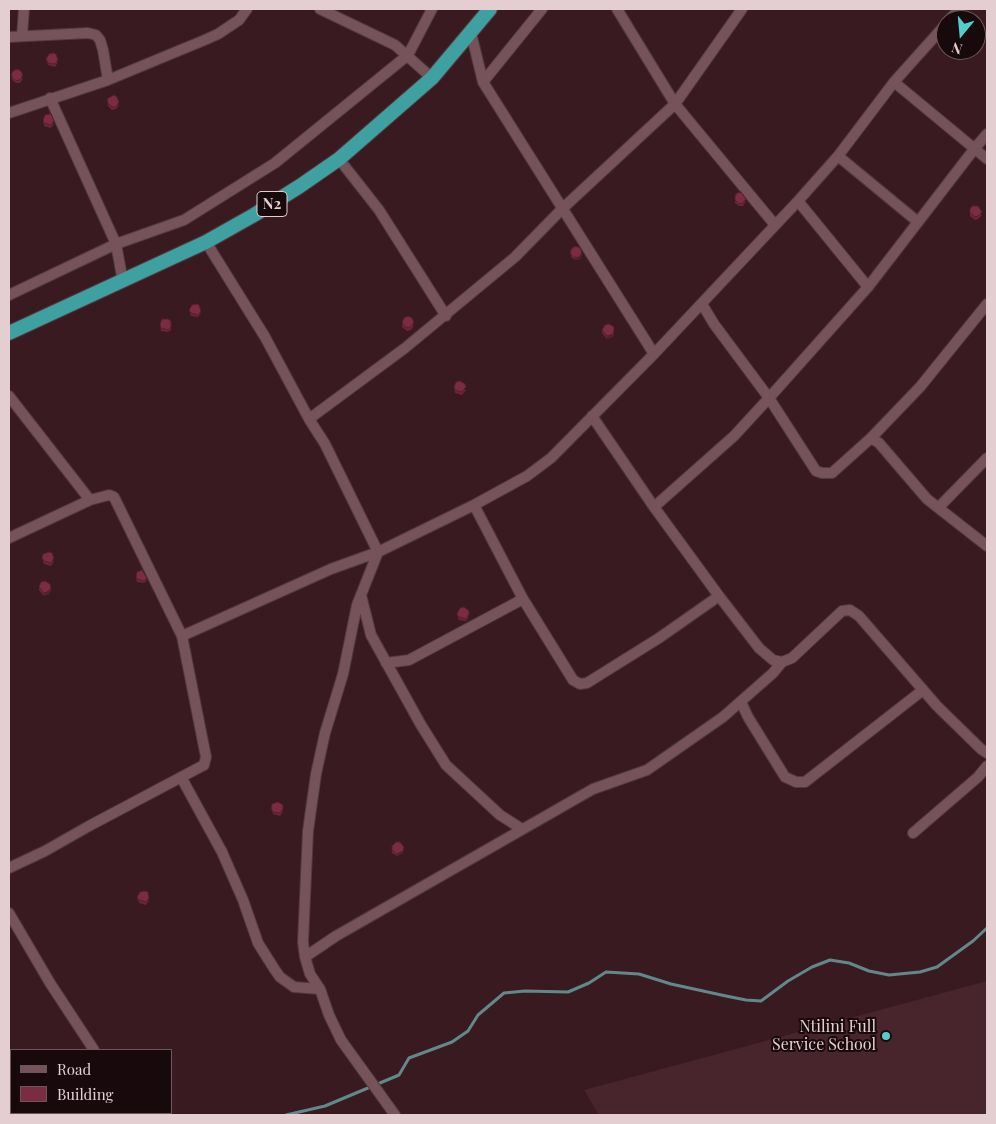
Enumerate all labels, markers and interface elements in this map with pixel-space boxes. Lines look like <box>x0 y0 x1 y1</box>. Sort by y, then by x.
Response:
north arrow <box>936 10 986 60</box>
text: N <box>949 38 964 59</box>
road number: N2 <box>257 192 287 216</box>
place label: Ntilini Full Service School <box>772 1017 876 1055</box>
marker: Ntilini Full Service School <box>880 1030 892 1042</box>
legend <box>10 1049 172 1114</box>
text: Road <box>57 1059 91 1079</box>
text: Building <box>57 1084 113 1104</box>

